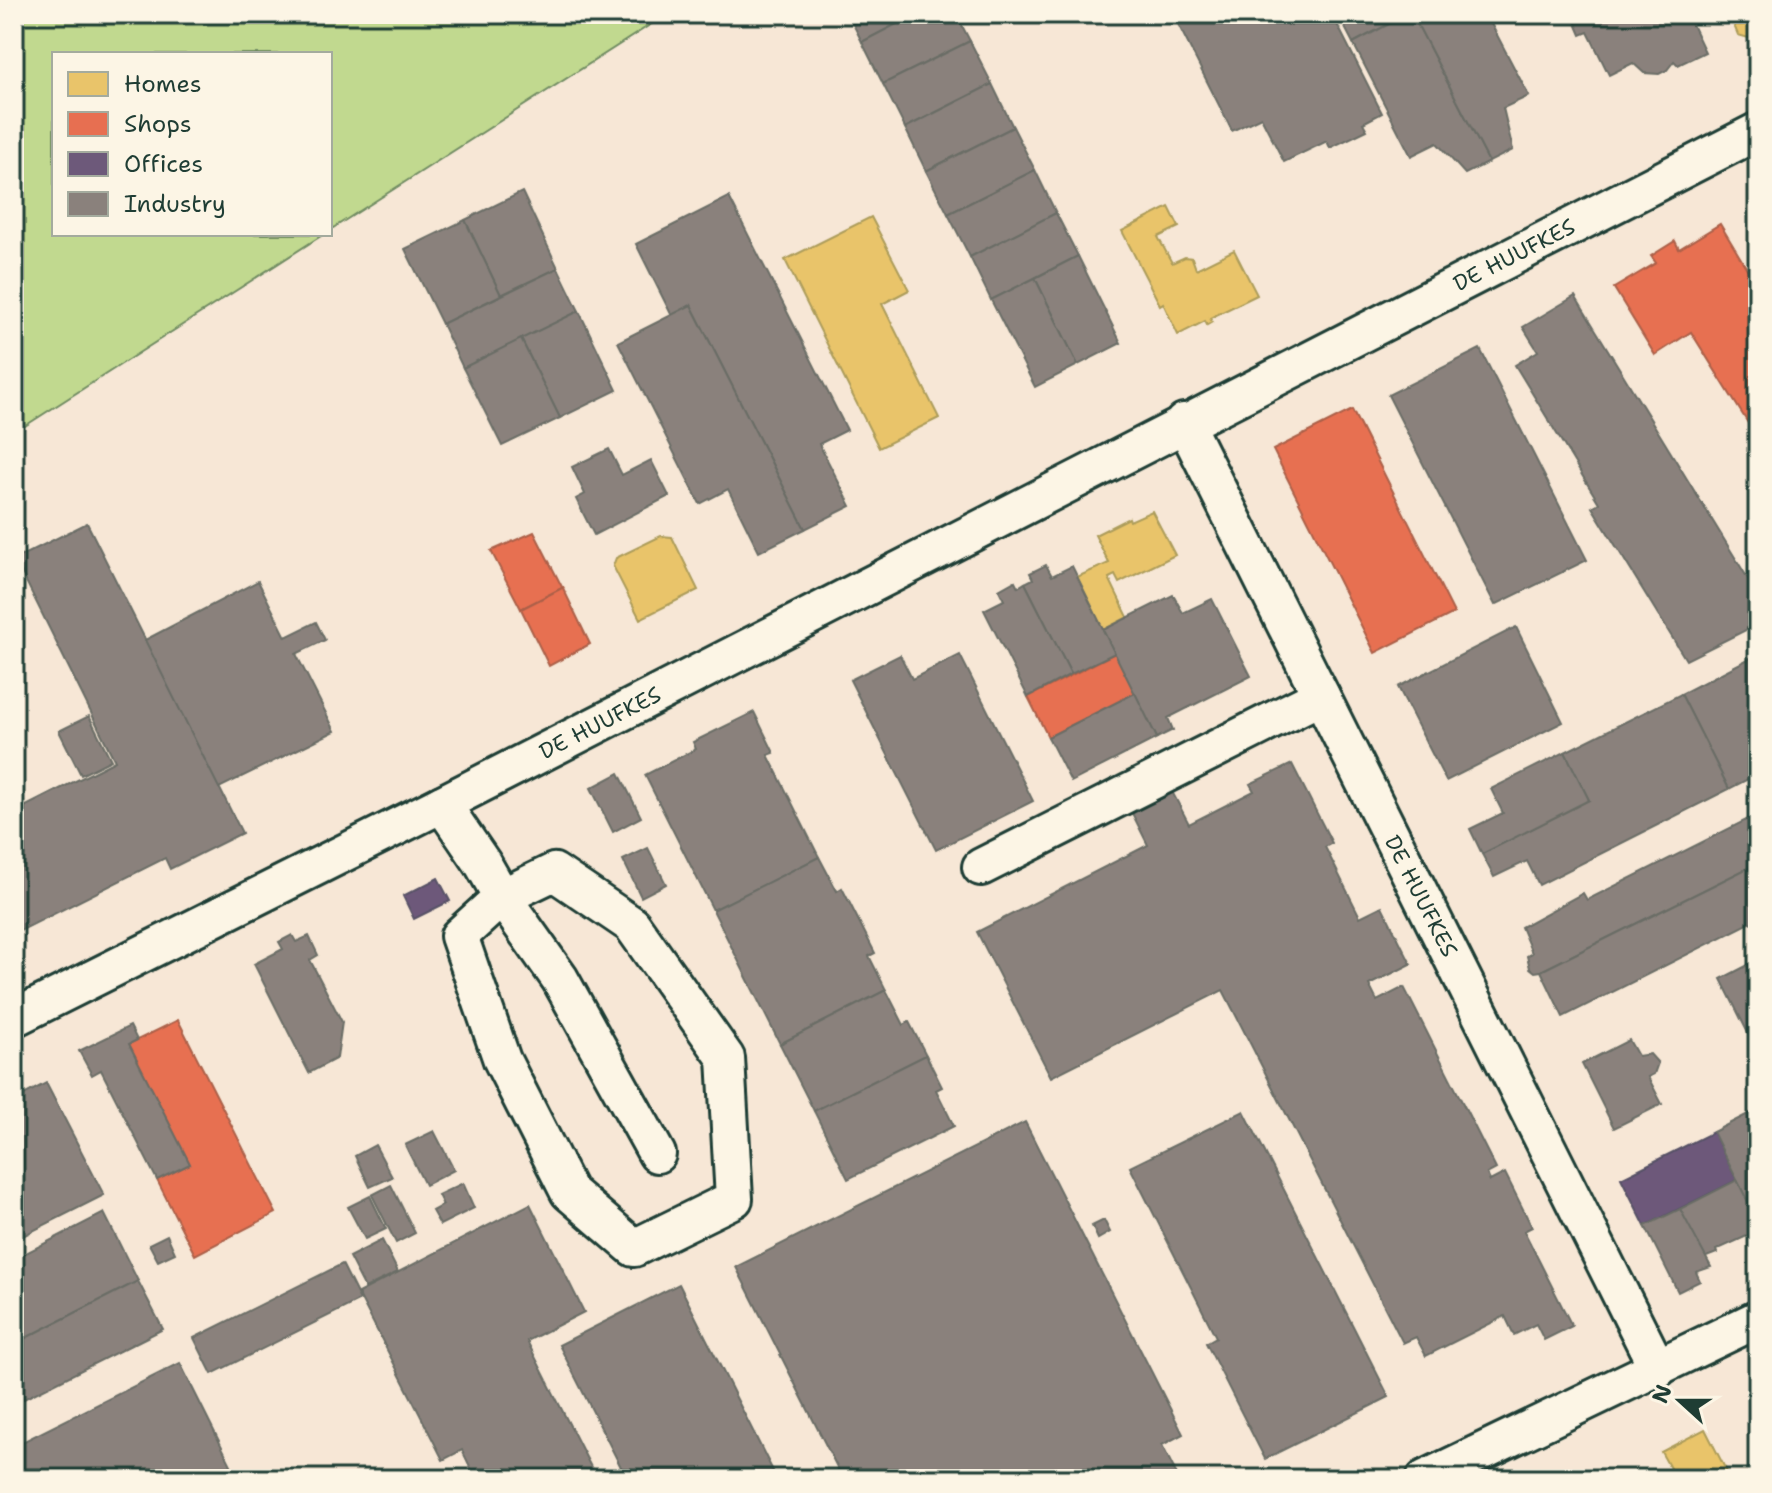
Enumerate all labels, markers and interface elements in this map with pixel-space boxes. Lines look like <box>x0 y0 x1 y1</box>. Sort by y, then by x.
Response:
legend <box>52 52 332 236</box>
text: Homes <box>124 68 202 100</box>
text: Shops <box>124 108 192 140</box>
text: Offices <box>124 148 203 180</box>
text: Industry <box>124 188 226 220</box>
street label: DE HUUFKES <box>1448 212 1580 298</box>
street label: DE HUUFKES <box>534 680 666 766</box>
street label: DE HUUFKES <box>1378 830 1464 962</box>
north arrow <box>1640 1361 1720 1441</box>
text: N <box>1645 1381 1678 1407</box>

